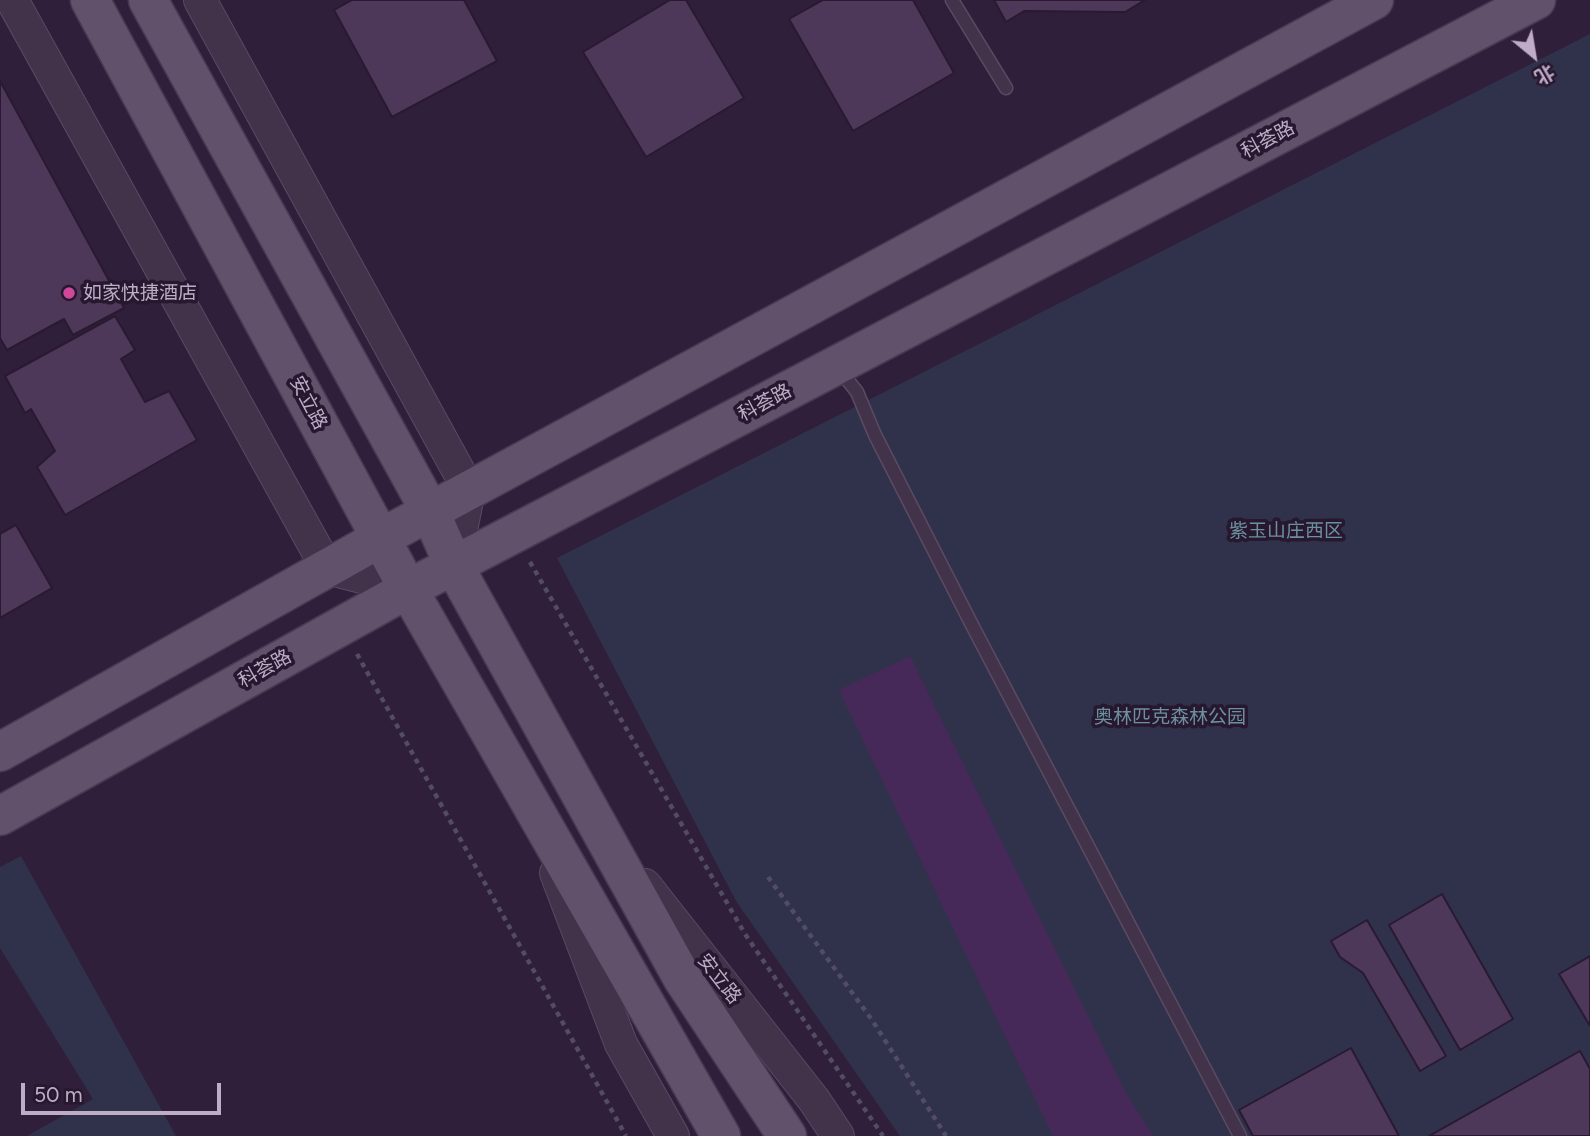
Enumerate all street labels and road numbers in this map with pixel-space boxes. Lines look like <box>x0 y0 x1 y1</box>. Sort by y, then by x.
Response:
street label: 科荟路 <box>1237 117 1299 163</box>
street label: 安立路 <box>285 372 331 434</box>
street label: 科荟路 <box>734 380 796 426</box>
street label: 科荟路 <box>235 645 295 693</box>
street label: 安立路 <box>692 950 746 1008</box>

